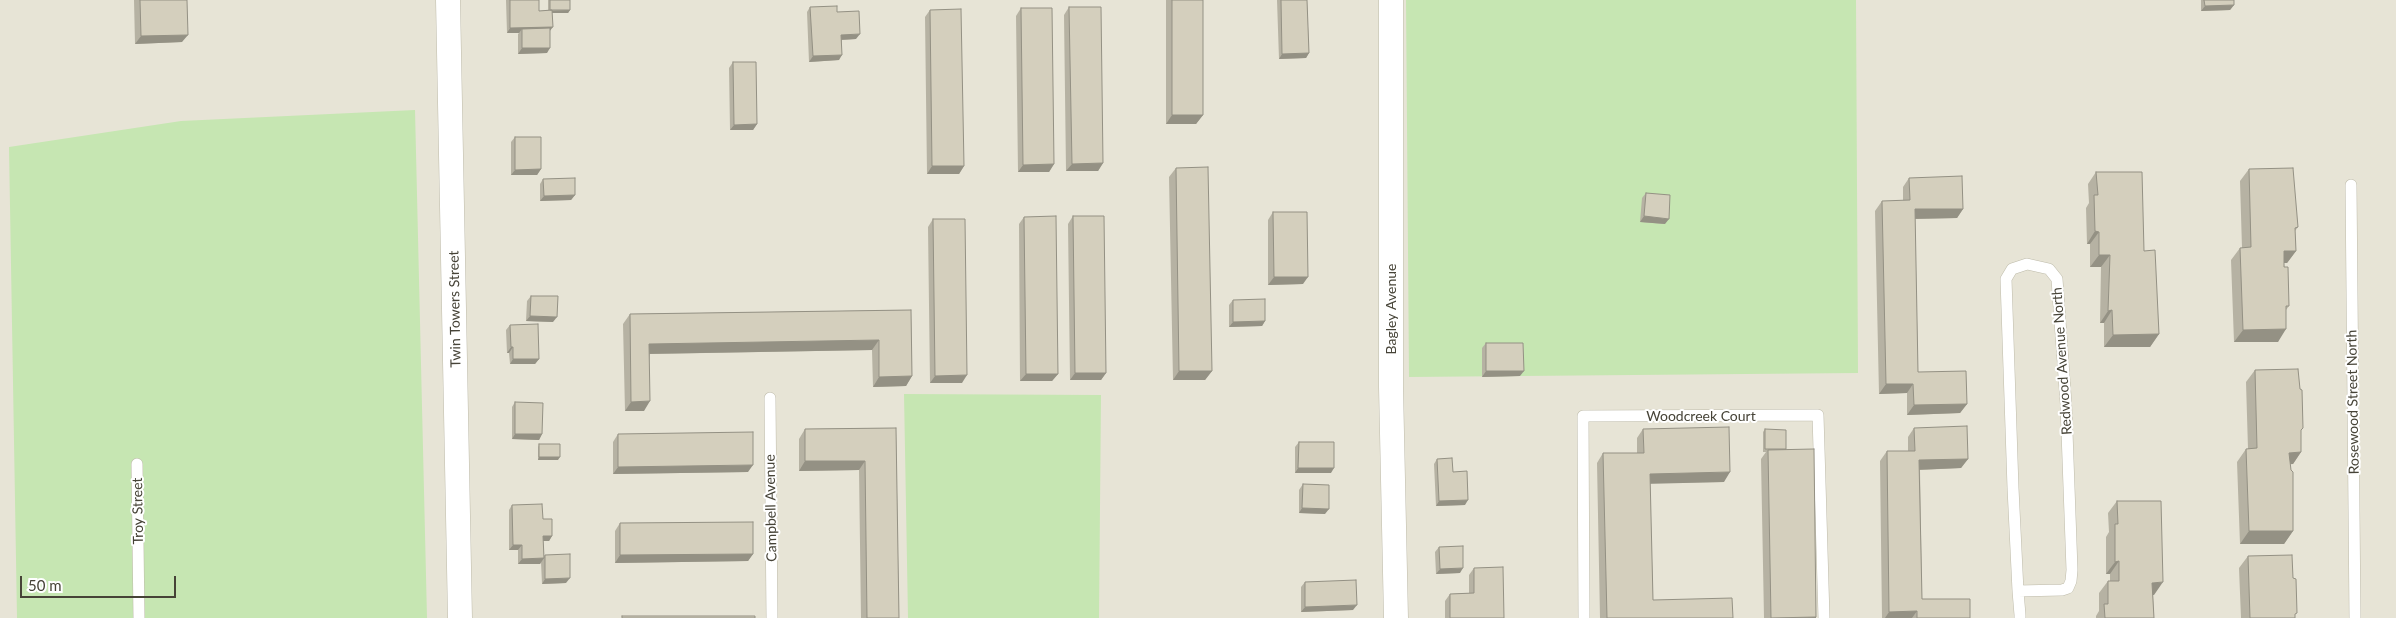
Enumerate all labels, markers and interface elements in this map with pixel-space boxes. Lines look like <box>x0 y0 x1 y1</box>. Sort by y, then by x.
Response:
street label: Twin Towers Street <box>446 250 464 368</box>
street label: Bagley Avenue <box>1383 264 1399 354</box>
street label: Redwood Avenue North <box>2048 287 2076 435</box>
street label: Rosewood Street North <box>2343 330 2363 474</box>
street label: Woodcreek Court <box>1646 408 1756 424</box>
street label: Campbell Avenue <box>762 454 780 562</box>
street label: Troy Street <box>129 477 147 545</box>
scale bar <box>22 566 179 598</box>
text: 50 m <box>28 576 62 594</box>

